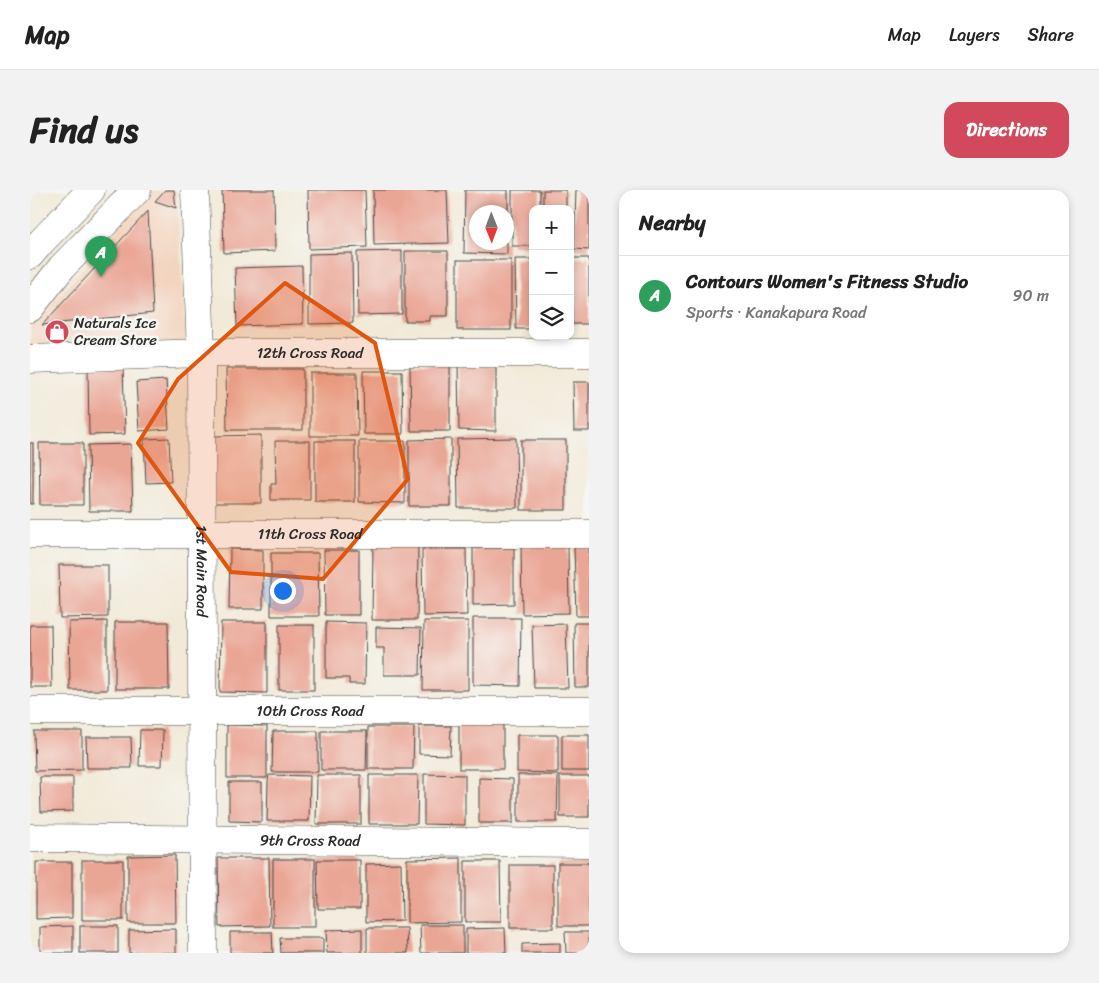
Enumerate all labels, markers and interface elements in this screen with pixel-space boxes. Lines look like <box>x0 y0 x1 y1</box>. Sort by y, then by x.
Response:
text: Map <box>25 14 69 56</box>
text: Map <box>888 19 921 51</box>
text: Layers <box>949 19 1000 51</box>
text: Share <box>1028 19 1074 51</box>
text: Find us <box>30 99 138 161</box>
button: Directions <box>944 102 1069 158</box>
text: Nearby <box>639 204 705 242</box>
north arrow <box>469 205 514 250</box>
map controls <box>529 205 574 340</box>
button: + <box>529 205 574 250</box>
pin: A <box>85 236 117 277</box>
button: − <box>529 250 574 295</box>
text: Contours Women's Fitness Studio <box>686 265 968 298</box>
text: A <box>650 281 660 310</box>
text: 90 m <box>1013 281 1049 310</box>
button: layers <box>529 295 574 340</box>
text: Sports · Kanakapura Road <box>686 298 866 327</box>
place label: Naturals Ice Cream Store <box>74 310 157 353</box>
shop icon: Naturals Ice Cream Store <box>44 319 70 345</box>
street label: 12th Cross Road <box>257 340 364 366</box>
street label: 11th Cross Road <box>258 521 363 547</box>
street label: 1st Main Road <box>189 525 215 618</box>
your location <box>270 578 296 604</box>
street label: 10th Cross Road <box>256 698 365 724</box>
street label: 9th Cross Road <box>260 827 362 854</box>

